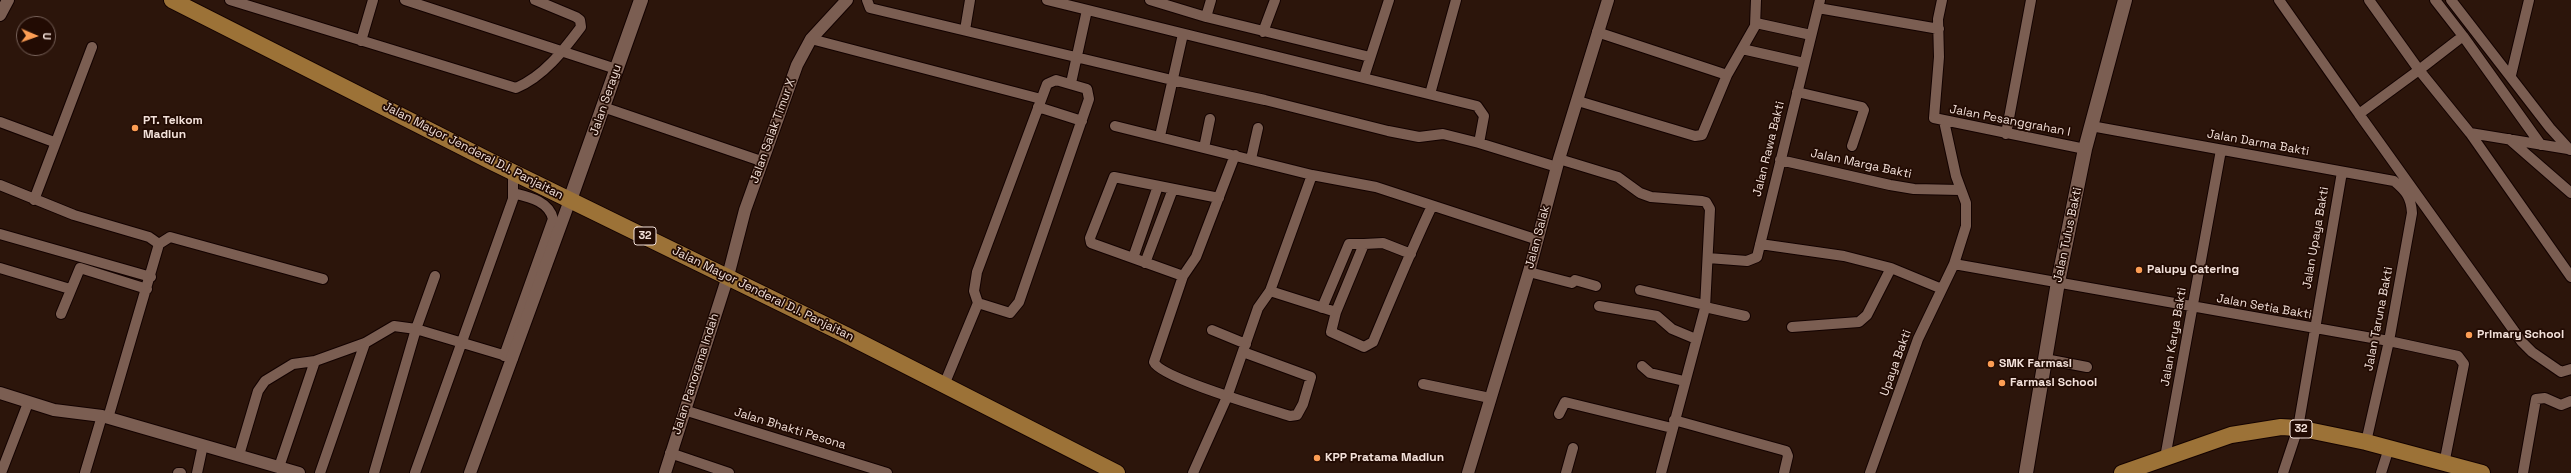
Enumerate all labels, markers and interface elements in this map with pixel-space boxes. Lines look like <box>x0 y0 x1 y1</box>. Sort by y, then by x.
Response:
north arrow <box>16 16 56 56</box>
text: U <box>40 32 54 40</box>
street label: Jalan Serayu <box>587 63 625 137</box>
street label: Jalan Salak Timur X <box>747 77 799 185</box>
street label: Jalan Mayor Jenderal D.I. Panjaitan <box>380 99 566 203</box>
street label: Jalan Rawa Bakti <box>1750 100 1788 198</box>
street label: Jalan Pesanggrahan I <box>1948 102 2072 140</box>
place label: PT. Telkom Madiun <box>143 114 203 142</box>
marker: PT. Telkom Madiun <box>130 123 140 133</box>
street label: Jalan Darma Bakti <box>2206 127 2310 159</box>
street label: Jalan Marga Bakti <box>1809 146 1913 182</box>
street label: Jalan Tulus Bakti <box>2051 186 2085 284</box>
street label: Jalan Upaya Bakti <box>2300 186 2332 290</box>
street label: Jalan Salak <box>1523 204 1553 270</box>
road number: 32 <box>634 227 656 245</box>
street label: Jalan Mayor Jenderal D.I. Panjaitan <box>670 244 856 344</box>
place label: Palupy Catering <box>2147 263 2239 277</box>
marker: Palupy Catering <box>2134 265 2144 275</box>
street label: Jalan Taruna Bakti <box>2362 266 2396 372</box>
street label: Jalan Karya Bakti <box>2158 287 2190 387</box>
street label: Jalan Setia Bakti <box>2215 292 2313 322</box>
street label: Jalan Panorama Indah <box>670 312 722 436</box>
street label: Upaya Bakti <box>1877 328 1915 398</box>
place label: Primary School <box>2477 328 2564 342</box>
marker: Primary School <box>2464 330 2474 340</box>
place label: SMK Farmasi <box>1999 357 2072 371</box>
marker: SMK Farmasi <box>1986 359 1996 369</box>
place label: Farmasi School <box>2010 376 2097 390</box>
marker: Farmasi School <box>1997 378 2007 388</box>
street label: Jalan Bhakti Pesona <box>732 405 848 453</box>
road number: 32 <box>2290 420 2312 438</box>
place label: KPP Pratama Madiun <box>1325 451 1444 465</box>
marker: KPP Pratama Madiun <box>1312 453 1322 463</box>

